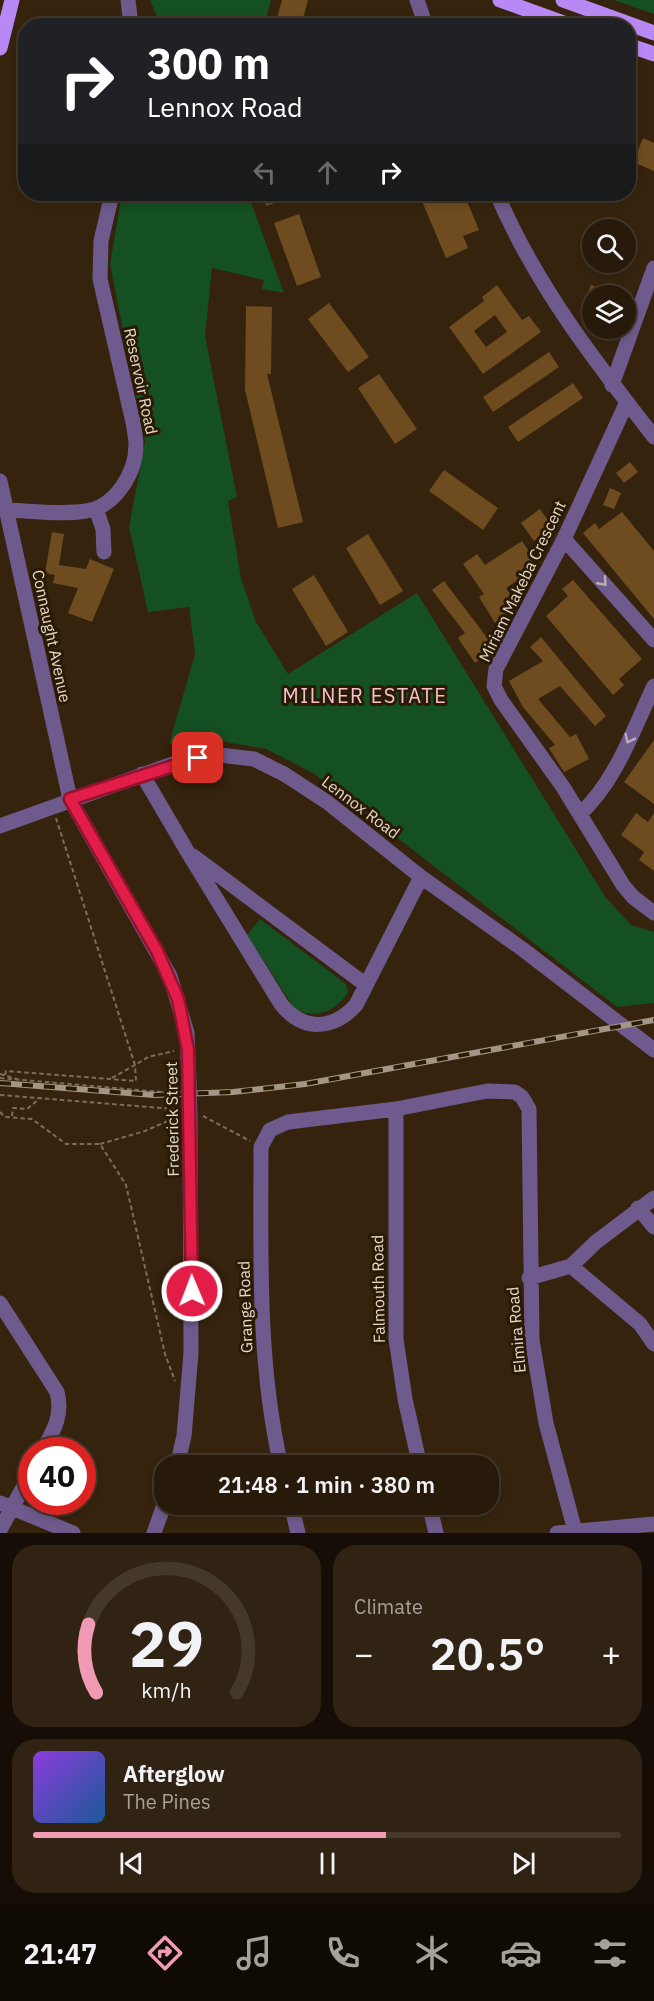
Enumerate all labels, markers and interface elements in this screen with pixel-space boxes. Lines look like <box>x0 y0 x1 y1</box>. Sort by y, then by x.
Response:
text: 300 m <box>147 36 270 91</box>
icon: right <box>48 42 126 120</box>
text: Lennox Road <box>147 89 303 124</box>
icon: left <box>248 156 281 189</box>
icon: ahead <box>311 156 344 189</box>
icon: right <box>374 156 407 189</box>
map controls <box>582 219 636 339</box>
button: search <box>582 219 636 273</box>
button: layers <box>582 285 636 339</box>
street label: Reservoir Road <box>120 326 162 436</box>
street label: Miriam Makeba Crescent <box>474 497 570 665</box>
street label: Connaught Avenue <box>28 568 76 704</box>
one-way arrow <box>596 575 607 586</box>
district label: MILNER ESTATE <box>283 682 447 709</box>
pin <box>172 732 223 783</box>
one-way arrow <box>624 733 636 744</box>
icon: arrive <box>181 741 214 774</box>
street label: Lennox Road <box>318 771 404 843</box>
street label: Frederick Street <box>161 1061 183 1177</box>
street label: Falmouth Road <box>367 1235 389 1343</box>
position arrow <box>160 1259 224 1323</box>
street label: Grange Road <box>233 1261 257 1353</box>
street label: Elmira Road <box>502 1286 530 1374</box>
speed limit sign: 40 <box>18 1437 96 1515</box>
text: 21:48 · 1 min · 380 m <box>218 1470 435 1499</box>
text: Climate <box>354 1593 423 1620</box>
text: 29 <box>129 1603 204 1684</box>
text: 20.5° <box>430 1624 545 1682</box>
text: − <box>354 1632 374 1675</box>
text: + <box>601 1632 621 1675</box>
text: km/h <box>141 1676 192 1704</box>
text: Afterglow <box>123 1759 225 1788</box>
text: The Pines <box>123 1788 211 1815</box>
icon: previous <box>115 1847 148 1880</box>
icon: pause <box>311 1847 344 1880</box>
icon: next <box>507 1847 540 1880</box>
icon: directions <box>144 1932 186 1974</box>
icon: music <box>233 1932 275 1974</box>
icon: phone <box>322 1932 364 1974</box>
icon: climate <box>411 1932 453 1974</box>
icon: car <box>500 1932 542 1974</box>
icon: filters <box>589 1932 631 1974</box>
text: 21:47 <box>23 1936 97 1971</box>

